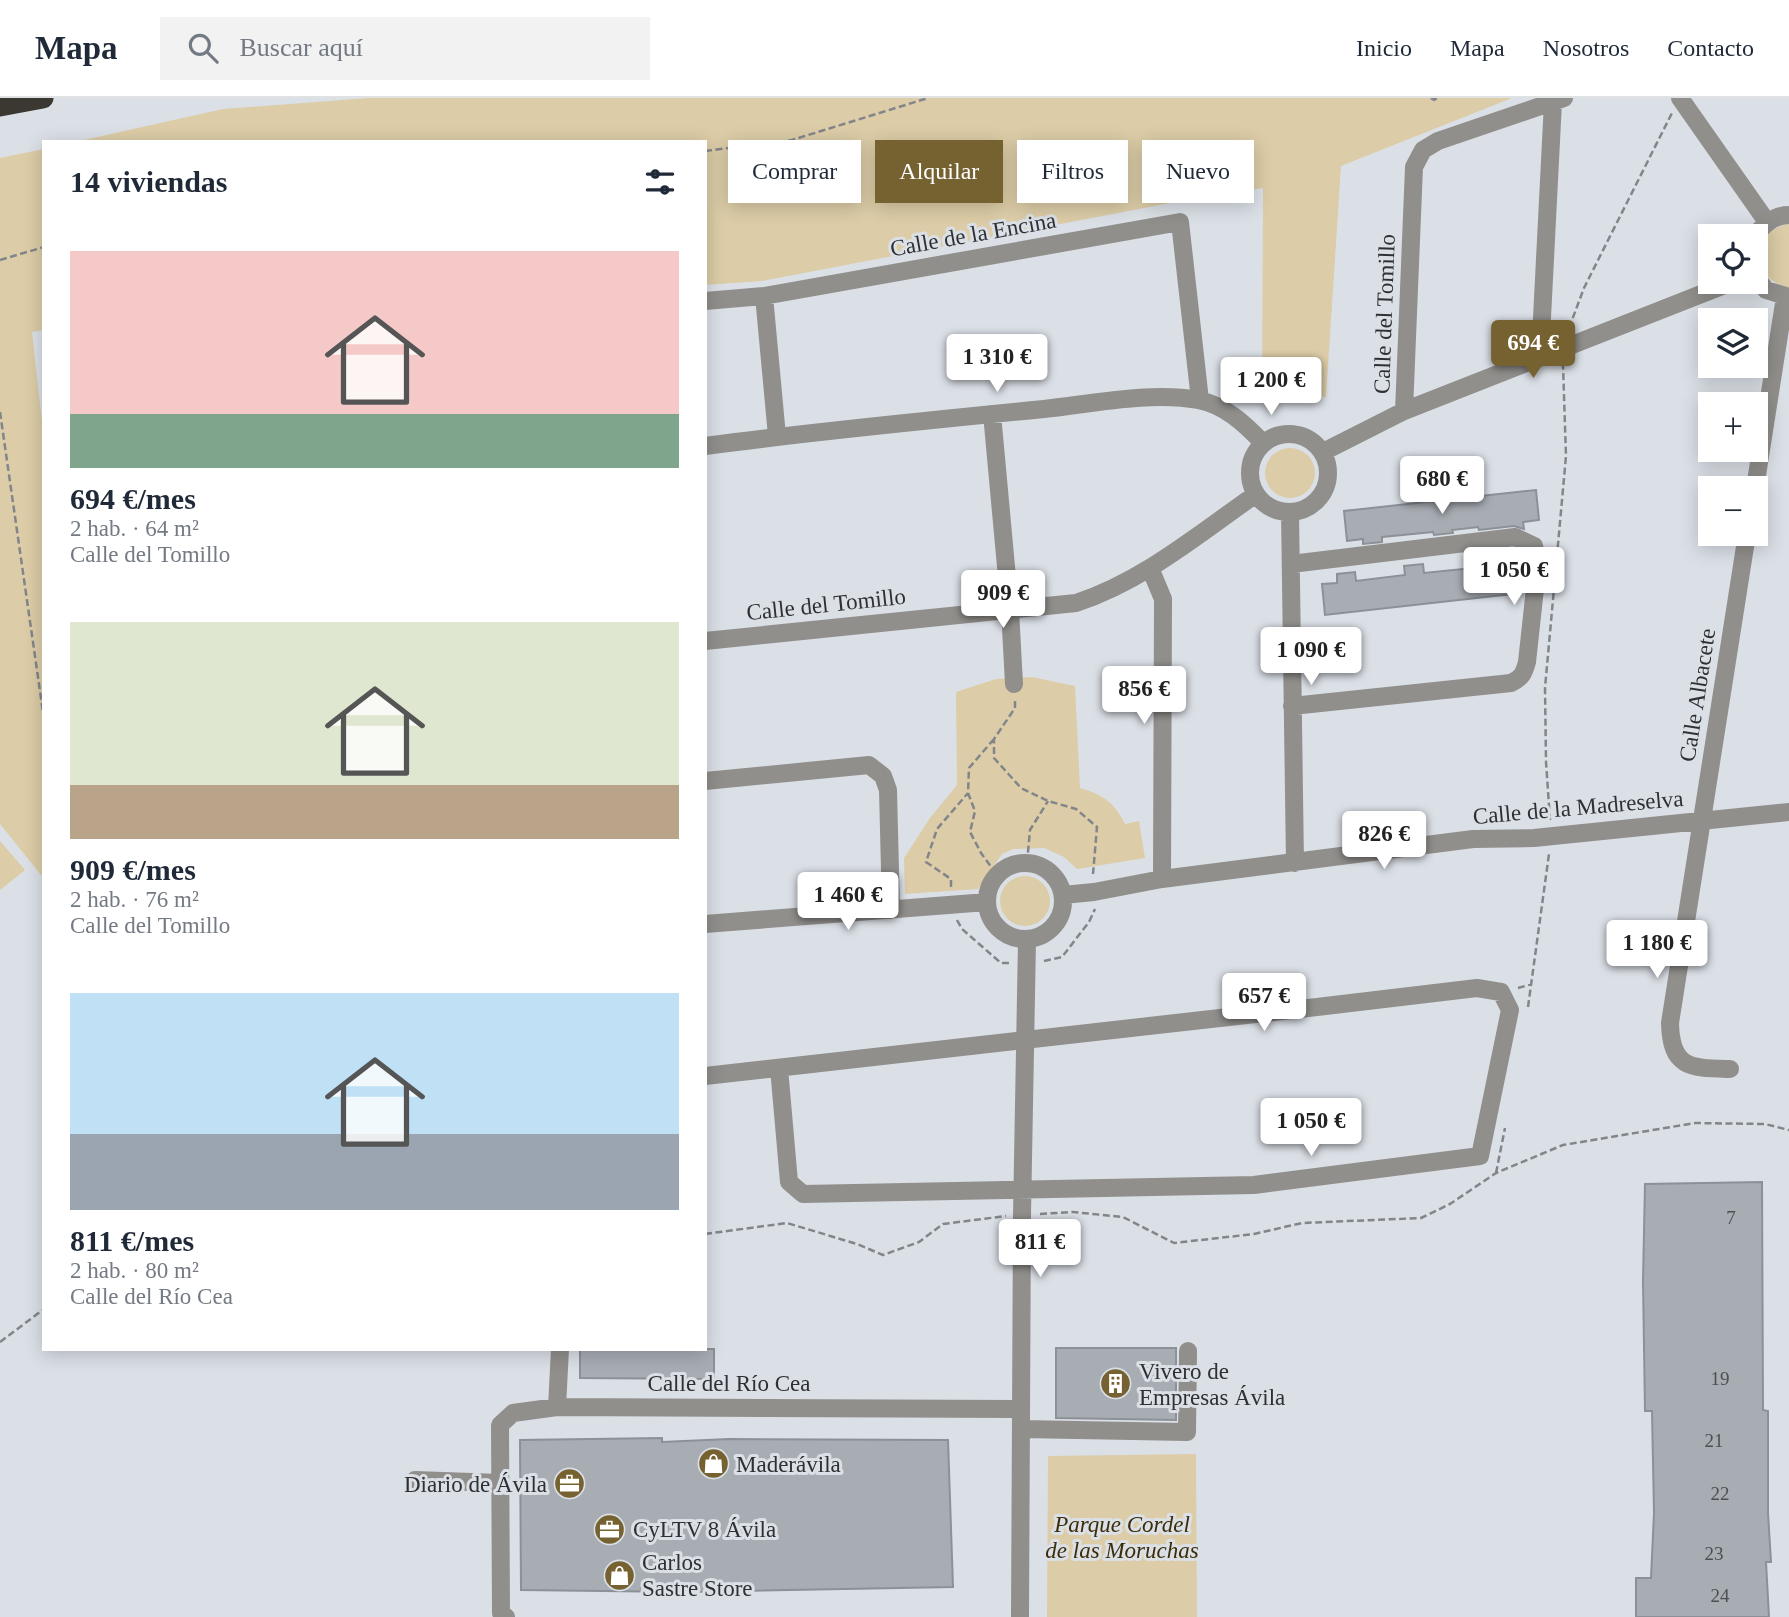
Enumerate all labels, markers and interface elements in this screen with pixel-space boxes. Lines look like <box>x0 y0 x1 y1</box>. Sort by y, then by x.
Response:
search box <box>160 17 650 80</box>
icon: search <box>184 29 222 67</box>
text: Mapa <box>35 30 118 66</box>
text: Buscar aquí <box>240 33 363 62</box>
text: Inicio <box>1356 35 1412 61</box>
text: Mapa <box>1450 35 1505 61</box>
text: Nosotros <box>1543 35 1629 61</box>
text: Contacto <box>1667 35 1754 61</box>
chip: Comprar <box>728 140 861 203</box>
chip: Alquilar <box>875 140 1003 203</box>
chip: Filtros <box>1017 140 1128 203</box>
chip: Nuevo <box>1142 140 1254 203</box>
icon: filters <box>641 163 679 201</box>
text: 14 viviendas <box>70 165 228 198</box>
street label: Calle de la Encina <box>888 208 1058 261</box>
map controls <box>1698 224 1768 546</box>
button: locate <box>1698 224 1768 294</box>
street label: Calle del Tomillo <box>1369 234 1400 395</box>
icon: home <box>312 297 438 423</box>
button: layers <box>1698 308 1768 378</box>
pin: 694 € <box>1484 320 1582 380</box>
text: 694 € <box>1507 330 1559 355</box>
pin: 1 310 € <box>932 334 1062 394</box>
text: 1 310 € <box>963 344 1032 369</box>
pin: 1 200 € <box>1206 358 1336 417</box>
text: 1 200 € <box>1237 367 1306 392</box>
button: + <box>1698 392 1768 462</box>
pin: 680 € <box>1393 456 1491 516</box>
text: 680 € <box>1416 466 1468 491</box>
button: − <box>1698 476 1768 546</box>
text: 694 €/mes <box>70 482 196 515</box>
text: 2 hab. · 64 m² <box>70 516 199 541</box>
text: Calle del Tomillo <box>70 542 230 567</box>
pin: 1 050 € <box>1449 547 1579 607</box>
text: 1 050 € <box>1480 557 1549 582</box>
pin: 909 € <box>954 570 1052 630</box>
text: 909 € <box>977 580 1029 605</box>
street label: Calle del Tomillo <box>745 584 907 625</box>
street label: Calle Albacete <box>1675 627 1720 764</box>
pin: 1 090 € <box>1246 628 1376 687</box>
text: 1 090 € <box>1277 637 1346 662</box>
pin: 856 € <box>1095 666 1193 726</box>
icon: home <box>312 668 438 794</box>
text: 856 € <box>1118 676 1170 701</box>
street label: Calle de la Madreselva <box>1472 786 1684 829</box>
pin: 826 € <box>1335 812 1433 871</box>
text: 826 € <box>1358 821 1410 846</box>
text: 909 €/mes <box>70 853 196 886</box>
pin: 1 460 € <box>783 872 913 932</box>
text: 1 460 € <box>814 882 883 907</box>
text: 2 hab. · 76 m² <box>70 887 199 912</box>
text: Calle del Tomillo <box>70 913 230 938</box>
pin: 1 180 € <box>1592 920 1722 980</box>
text: 1 180 € <box>1623 930 1692 955</box>
pin: 657 € <box>1215 974 1313 1033</box>
text: 657 € <box>1238 983 1290 1008</box>
icon: home <box>312 1039 438 1165</box>
pin: 1 050 € <box>1246 1098 1376 1158</box>
text: 1 050 € <box>1277 1108 1346 1133</box>
house number: 7 <box>1726 1207 1736 1228</box>
pin: 811 € <box>991 1220 1089 1279</box>
text: 811 €/mes <box>70 1224 194 1257</box>
text: 811 € <box>1015 1229 1065 1254</box>
text: 2 hab. · 80 m² <box>70 1258 199 1283</box>
text: Calle del Río Cea <box>70 1284 233 1309</box>
place label: Vivero de Empresas Ávila <box>1139 1359 1285 1410</box>
building icon: Vivero de Empresas Ávila <box>1099 1367 1133 1401</box>
house number: 19 <box>1711 1368 1730 1389</box>
street label: Calle del Río Cea <box>648 1371 810 1396</box>
house number: 21 <box>1705 1430 1724 1451</box>
shop icon: Maderávila <box>696 1447 730 1481</box>
place label: Maderávila <box>736 1452 841 1477</box>
office icon: Diario de Ávila <box>553 1467 587 1501</box>
place label: Diario de Ávila <box>404 1472 547 1497</box>
house number: 22 <box>1711 1483 1730 1504</box>
office icon: CyLTV 8 Ávila <box>593 1512 627 1546</box>
park label: Parque Cordel de las Moruchas <box>1045 1512 1199 1563</box>
place label: CyLTV 8 Ávila <box>633 1517 776 1542</box>
house number: 23 <box>1705 1543 1724 1564</box>
place label: Carlos Sastre Store <box>642 1550 753 1601</box>
shop icon: Carlos Sastre Store <box>602 1558 636 1592</box>
house number: 24 <box>1711 1585 1730 1606</box>

